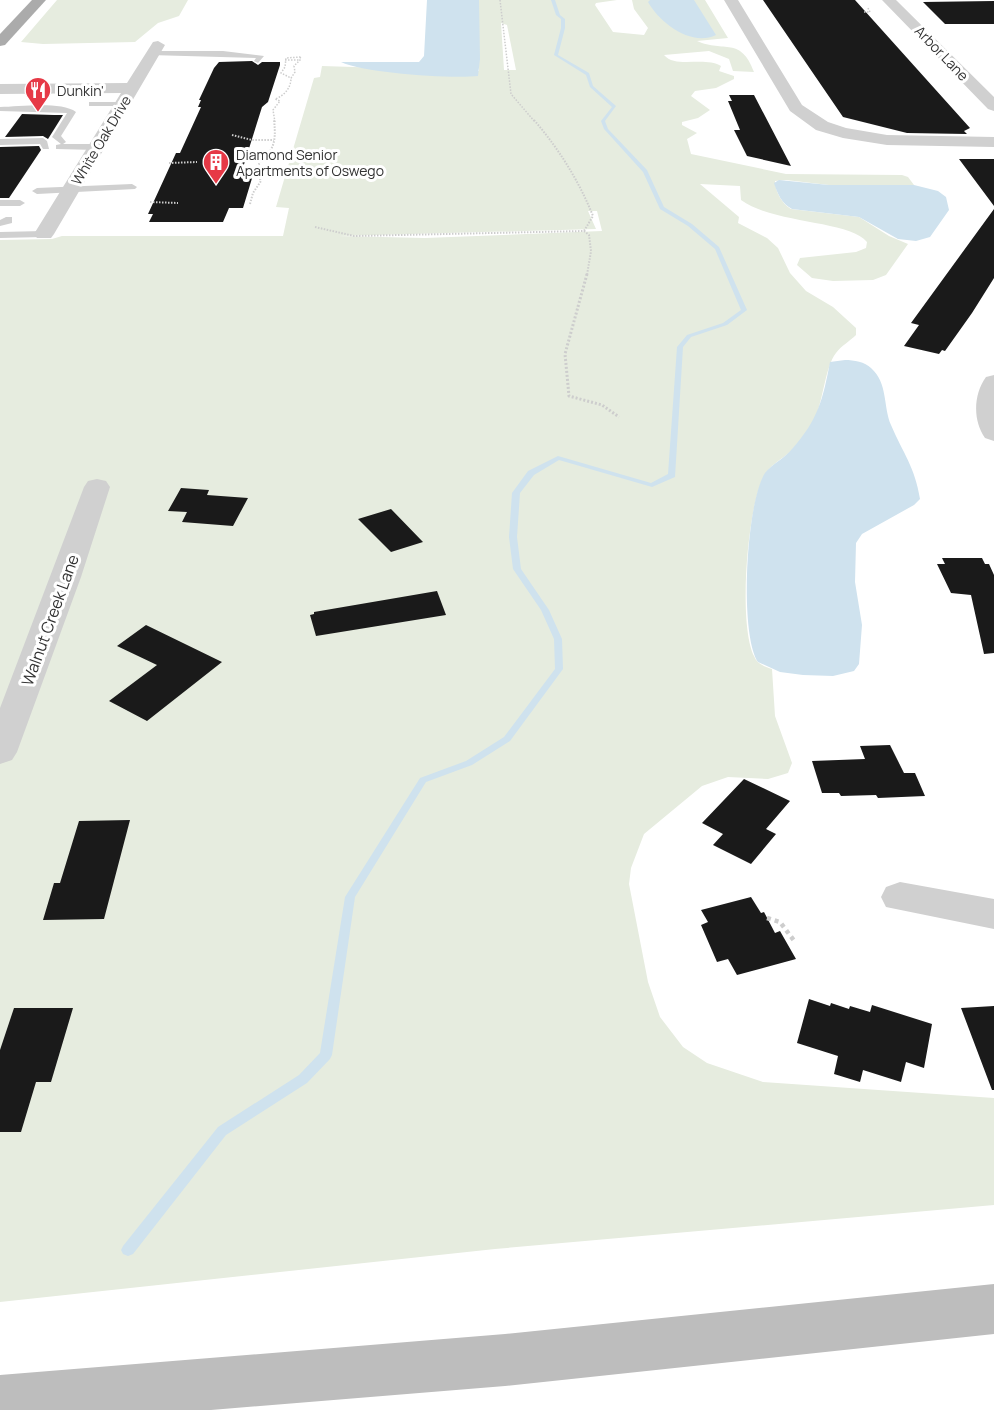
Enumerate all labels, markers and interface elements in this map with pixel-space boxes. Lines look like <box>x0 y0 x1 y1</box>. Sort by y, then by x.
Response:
street label: Arbor Lane <box>911 21 973 85</box>
restaurant icon: Dunkin' <box>23 75 53 113</box>
place label: Dunkin' <box>57 81 104 100</box>
street label: White Oak Drive <box>67 92 135 188</box>
place label: Diamond Senior Apartments of Oswego <box>236 145 384 180</box>
building icon: Diamond Senior Apartments of Oswego <box>201 147 231 185</box>
street label: Walnut Creek Lane <box>16 551 84 689</box>

